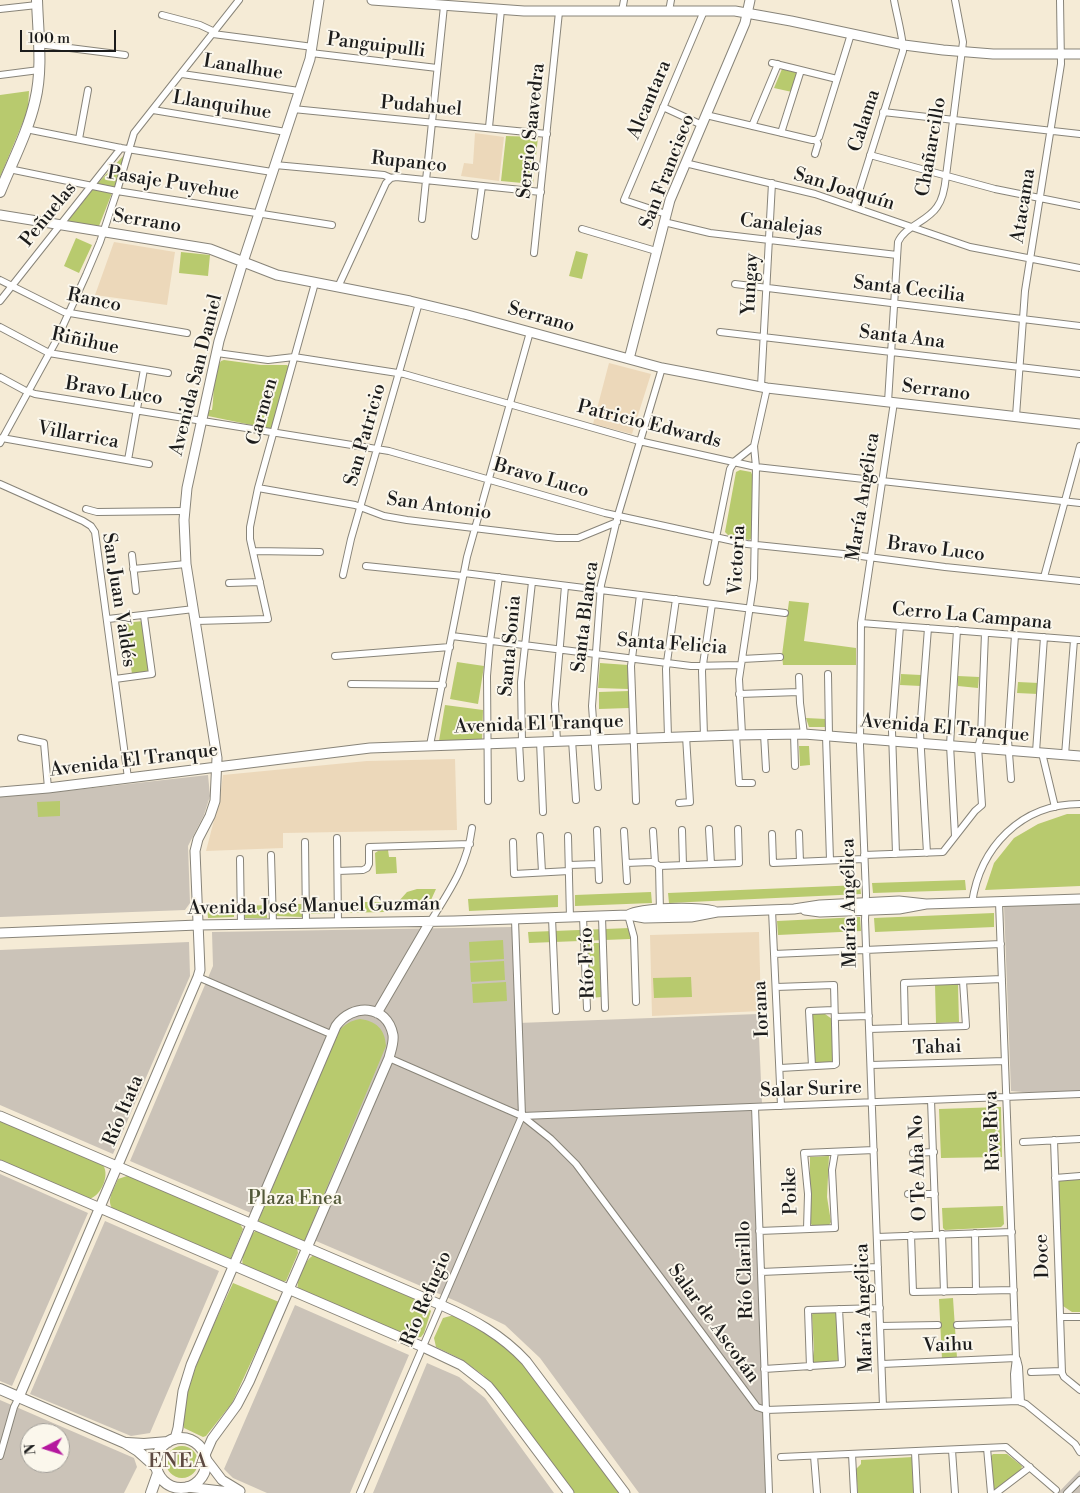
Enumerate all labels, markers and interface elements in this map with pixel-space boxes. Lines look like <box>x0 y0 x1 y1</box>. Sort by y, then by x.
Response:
scale bar <box>22 20 119 52</box>
text: 100 m <box>28 29 70 48</box>
street label: Panguipulli <box>325 29 427 63</box>
street label: Lanalhue <box>201 50 285 86</box>
street label: Alcantara <box>623 57 677 143</box>
street label: Sergio Saavedra <box>514 62 550 200</box>
street label: Llanquihue <box>171 87 273 125</box>
street label: Calama <box>844 87 886 155</box>
street label: Pudahuel <box>379 92 463 122</box>
street label: Chañarcillo <box>912 95 952 199</box>
street label: San Francisco <box>636 111 700 233</box>
street label: Rupanco <box>370 148 448 178</box>
street label: Pasaje Puyehue <box>105 162 241 206</box>
street label: San Joaquín <box>791 164 897 216</box>
street label: Atacama <box>1007 167 1041 245</box>
street label: Peñuelas <box>16 178 82 252</box>
street label: Serrano <box>111 205 183 239</box>
street label: Canalejas <box>738 210 824 242</box>
street label: Yungay <box>738 252 764 316</box>
street label: Santa Cecilia <box>852 272 966 308</box>
street label: Ranco <box>65 284 123 318</box>
street label: Avenida San Daniel <box>166 292 228 458</box>
street label: Serrano <box>505 298 577 338</box>
street label: Santa Ana <box>858 321 946 355</box>
street label: Riñihue <box>49 324 121 360</box>
street label: Bravo Luco <box>64 373 164 411</box>
street label: Serrano <box>900 375 972 407</box>
street label: Carmen <box>243 376 283 448</box>
street label: San Patricio <box>341 381 391 489</box>
street label: Patricio Edwards <box>575 396 723 454</box>
street label: Villarrica <box>36 418 120 454</box>
street label: María Angélica <box>843 431 885 563</box>
street label: Bravo Luco <box>491 455 591 503</box>
street label: San Antonio <box>385 488 493 526</box>
street label: Victoria <box>725 524 751 596</box>
street label: San Juan Valdés <box>96 531 140 669</box>
street label: Bravo Luco <box>886 533 986 567</box>
street label: Santa Blanca <box>568 560 604 674</box>
street label: Santa Sonia <box>495 595 527 697</box>
street label: Cerro La Campana <box>891 599 1053 635</box>
street label: Santa Felicia <box>616 630 728 660</box>
street label: Avenida El Tranque <box>860 710 1030 748</box>
street label: Avenida El Tranque <box>454 711 624 739</box>
street label: Avenida El Tranque <box>49 739 219 783</box>
street label: María Angélica <box>837 838 863 968</box>
street label: Avenida José Manuel Guzmán <box>187 893 441 921</box>
street label: Río Frío <box>575 927 601 999</box>
street label: Iorana <box>749 980 775 1038</box>
street label: Tahai <box>912 1036 962 1060</box>
street label: Río Itata <box>99 1072 149 1150</box>
street label: Salar Surire <box>760 1077 862 1103</box>
street label: Riva Riva <box>980 1090 1006 1172</box>
street label: O Te Aha No <box>906 1114 932 1222</box>
street label: Poike <box>779 1167 803 1215</box>
park label: Plaza Enea <box>248 1188 342 1210</box>
street label: Río Clarillo <box>733 1220 759 1320</box>
street label: Doce <box>1031 1233 1055 1279</box>
street label: María Angélica <box>851 1243 879 1373</box>
street label: Río Refugio <box>397 1248 457 1350</box>
street label: Salar de Ascotán <box>662 1260 764 1388</box>
street label: Vaihu <box>923 1334 973 1358</box>
north arrow <box>20 1423 70 1473</box>
text: N <box>22 1443 41 1456</box>
district label: ENEA <box>147 1450 209 1474</box>

